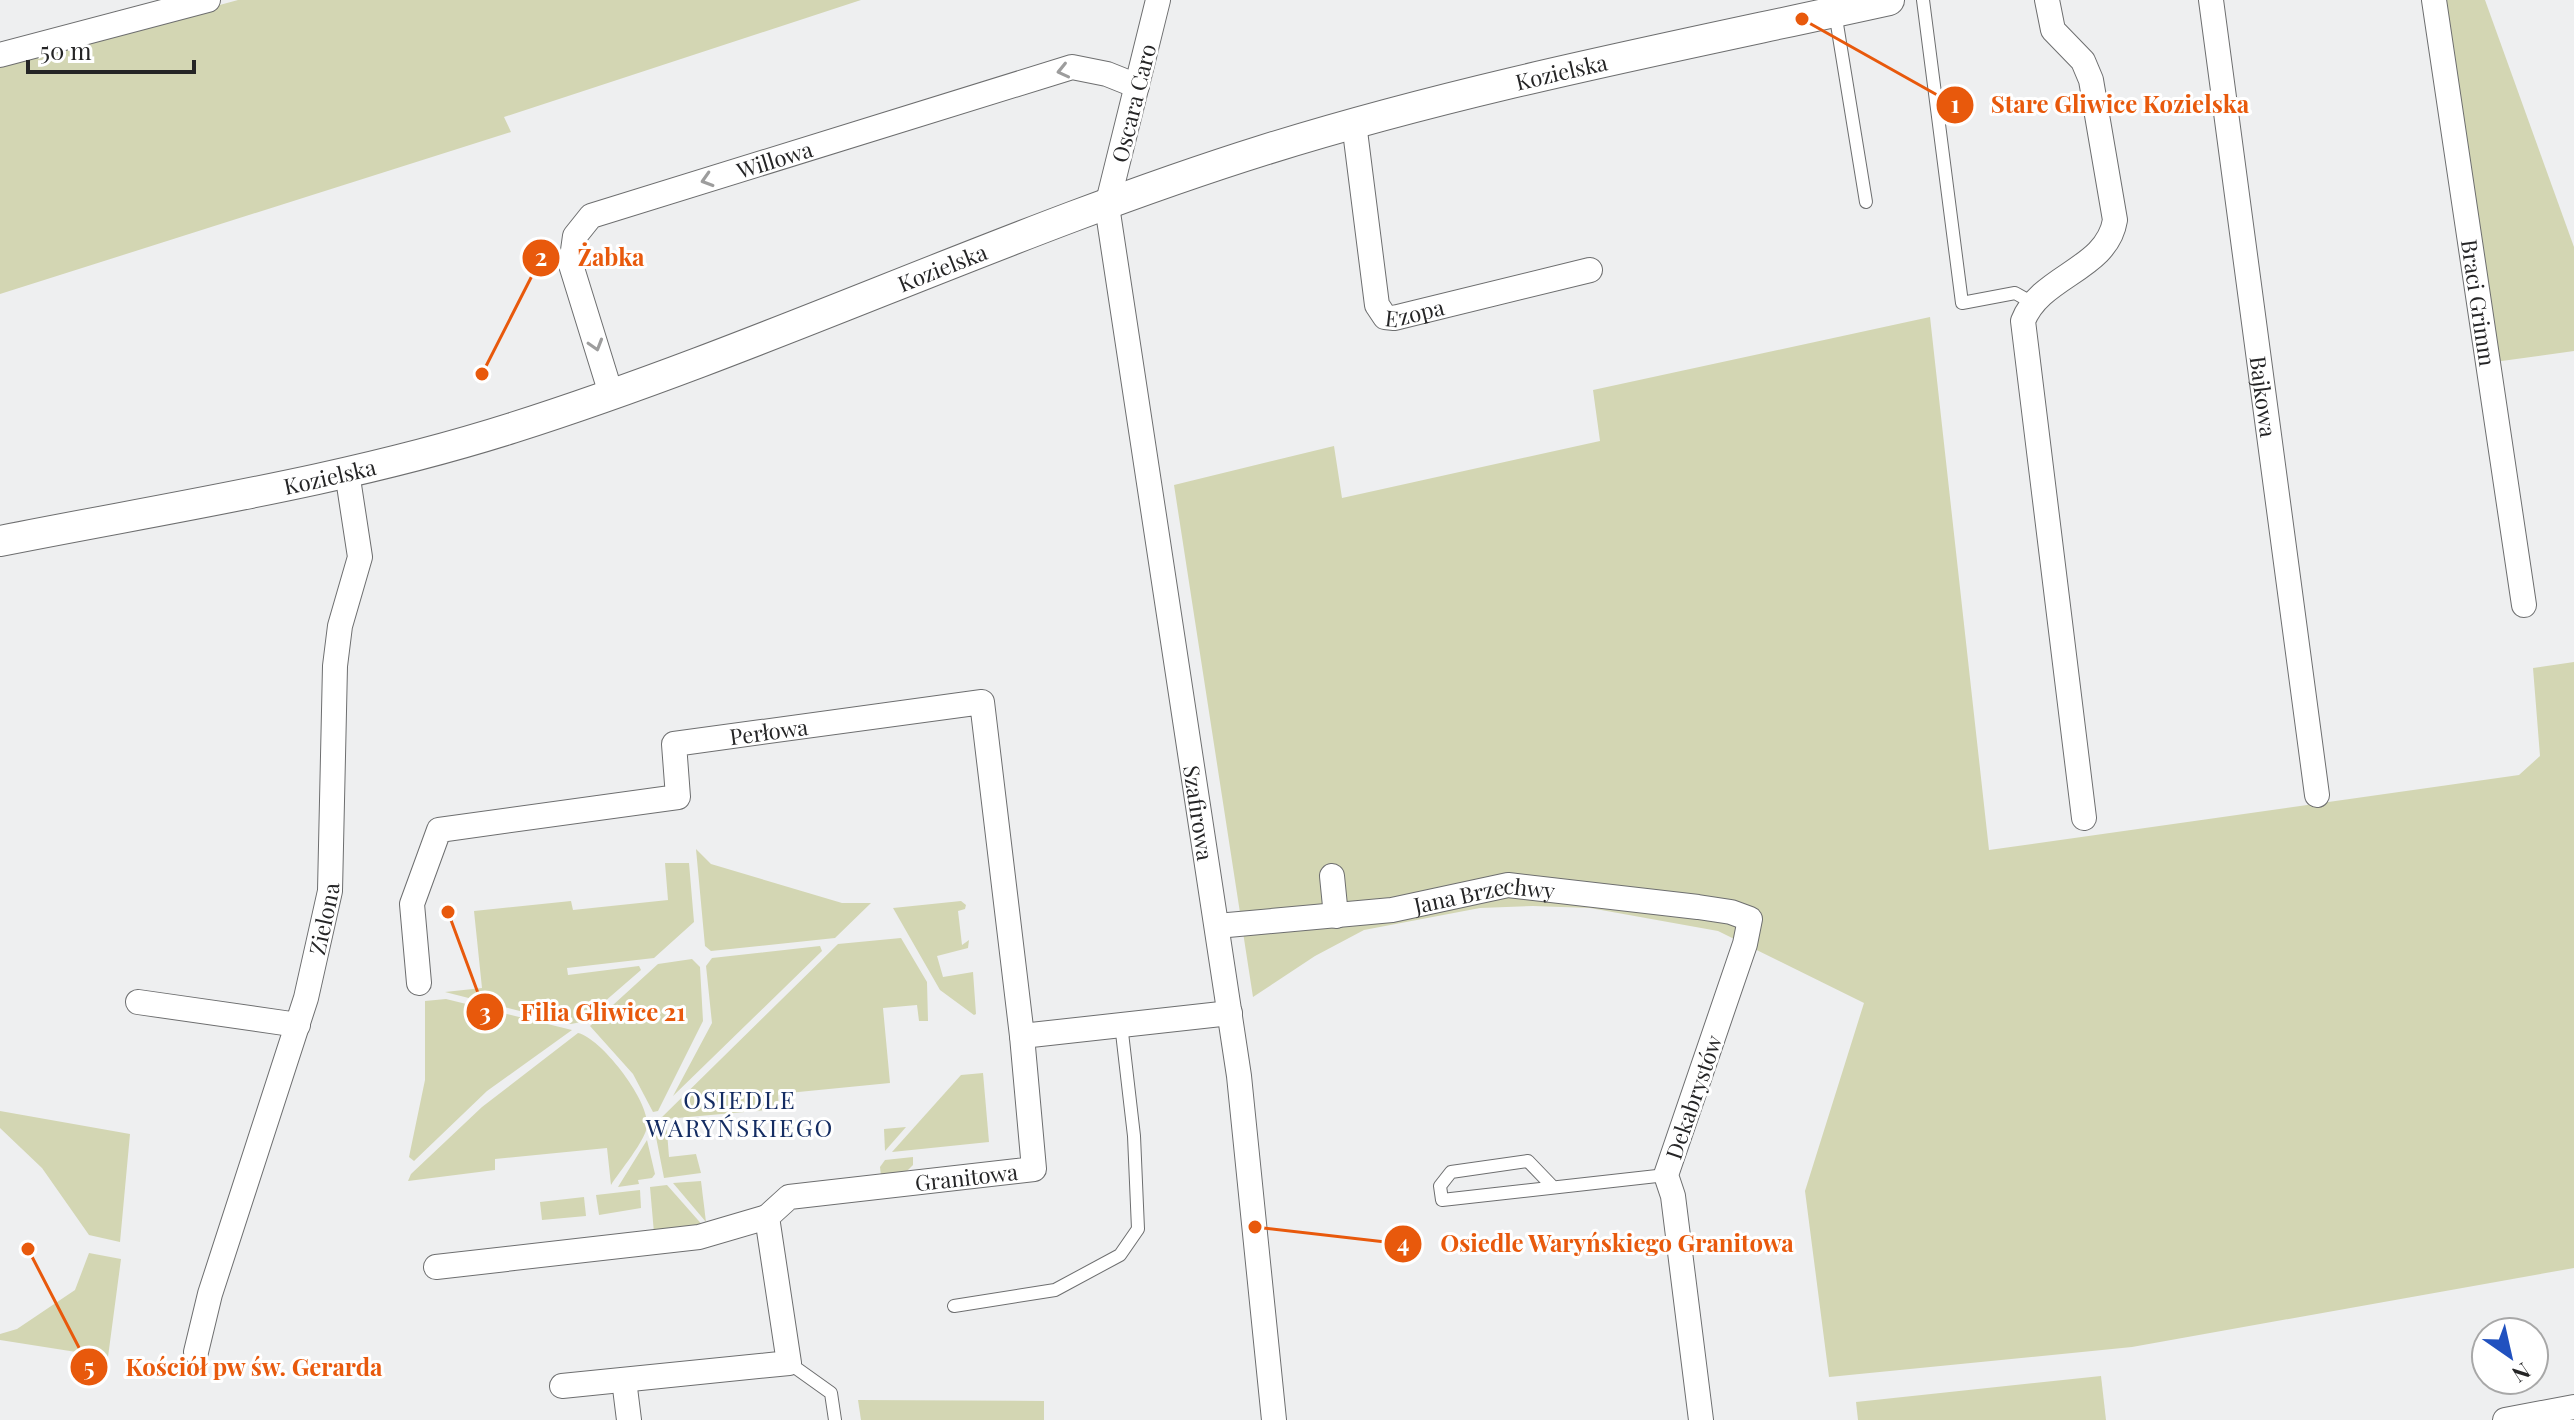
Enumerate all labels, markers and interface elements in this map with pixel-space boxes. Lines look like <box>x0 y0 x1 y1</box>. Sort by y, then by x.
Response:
scale bar <box>28 24 194 74</box>
text: 50 m <box>40 34 92 66</box>
street label: Oscara Caro <box>1104 41 1162 165</box>
street label: Kozielska <box>1512 46 1610 97</box>
one-way arrow <box>1056 62 1070 79</box>
callout: Stare Gliwice Kozielska <box>1935 81 2266 129</box>
text: 1 <box>1950 87 1960 119</box>
text: Stare Gliwice Kozielska <box>1991 87 2250 119</box>
street label: Willowa <box>732 133 816 185</box>
one-way arrow <box>701 171 715 187</box>
callout: Żabka <box>521 234 660 282</box>
street label: Kozielska <box>893 236 991 298</box>
street label: Braci Grimm <box>2455 237 2503 369</box>
text: 2 <box>535 240 547 272</box>
text: Żabka <box>577 240 645 272</box>
street label: Ezopa <box>1384 291 1447 333</box>
one-way arrow <box>587 338 603 351</box>
street label: Bajkowa <box>2244 354 2284 439</box>
street label: Kozielska <box>281 451 379 501</box>
street label: Perłowa <box>728 711 810 751</box>
street label: Szafirowa <box>1177 763 1221 863</box>
street label: Jana Brzechwy <box>1410 870 1557 920</box>
street label: Zielona <box>301 883 345 958</box>
callout: Filia Gliwice 21 <box>465 988 702 1036</box>
text: 3 <box>479 995 491 1027</box>
text: Filia Gliwice 21 <box>521 995 685 1027</box>
street label: Dekabrystów <box>1658 1031 1728 1163</box>
district label: OSIEDLE WARYŃSKIEGO <box>645 1083 834 1143</box>
street label: Granitowa <box>913 1156 1019 1198</box>
callout: Osiedle Waryńskiego Granitowa <box>1383 1220 1810 1268</box>
text: 4 <box>1397 1226 1409 1258</box>
text: Osiedle Waryńskiego Granitowa <box>1440 1226 1794 1258</box>
north arrow <box>2470 1316 2550 1396</box>
callout: Kościół pw św. Gerarda <box>69 1343 399 1391</box>
text: 5 <box>83 1350 95 1382</box>
text: Kościół pw św. Gerarda <box>125 1350 383 1382</box>
text: N <box>2507 1357 2537 1390</box>

